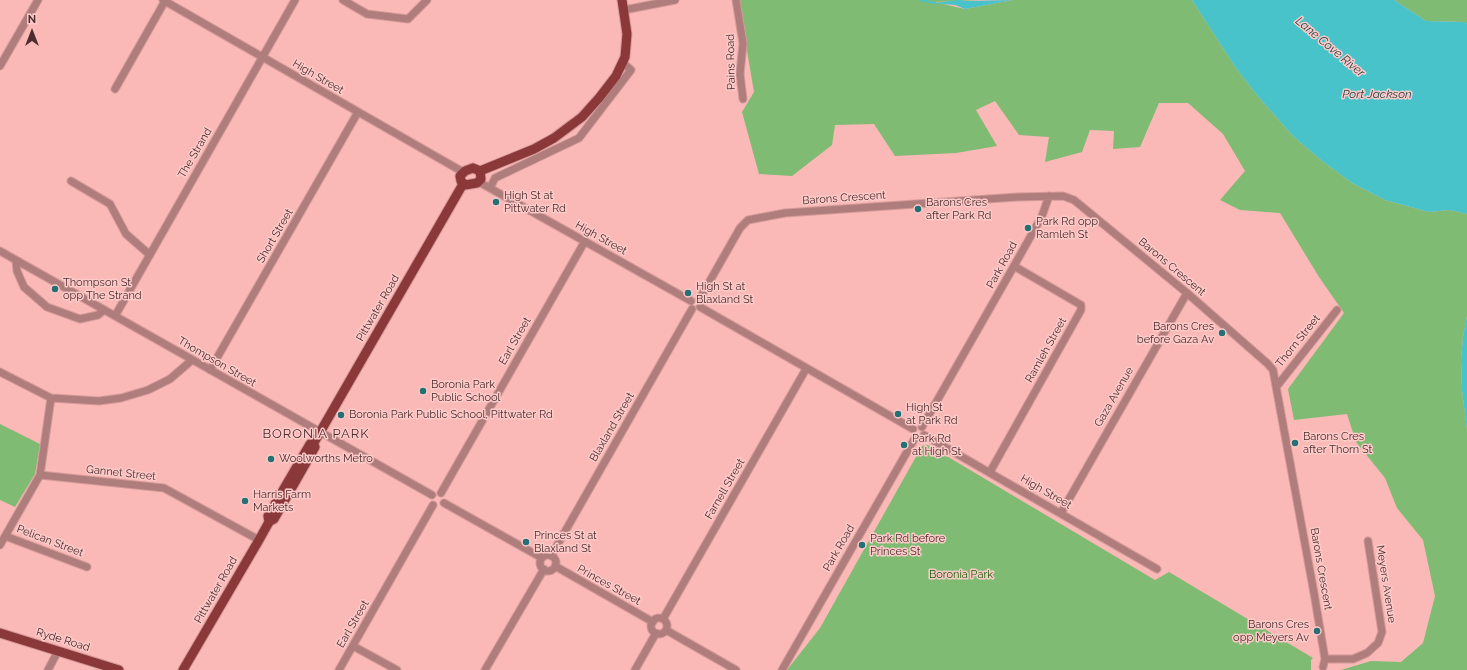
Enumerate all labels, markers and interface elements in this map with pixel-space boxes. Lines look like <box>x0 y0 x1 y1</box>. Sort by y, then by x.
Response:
north arrow <box>12 12 52 52</box>
text: N <box>28 13 36 26</box>
water label: Lane Cove River <box>1293 14 1367 80</box>
street label: Pains Road <box>724 34 738 90</box>
street label: High Street <box>290 57 346 97</box>
water label: Port Jackson <box>1342 87 1412 101</box>
street label: The Strand <box>175 126 215 180</box>
place label: High St at Pittwater Rd <box>504 189 566 215</box>
street label: Barons Crescent <box>802 189 886 207</box>
place label: Barons Cres after Park Rd <box>926 196 991 222</box>
marker: High St at Pittwater Rd <box>491 197 501 207</box>
marker: Barons Cres after Park Rd <box>913 204 923 214</box>
street label: Short Street <box>254 207 296 265</box>
place label: Park Rd opp Ramleh St <box>1036 215 1098 241</box>
street label: High Street <box>573 218 629 258</box>
marker: Park Rd opp Ramleh St <box>1023 223 1033 233</box>
street label: Barons Crescent <box>1136 235 1208 299</box>
street label: Park Road <box>984 239 1020 291</box>
street label: Pittwater Road <box>354 272 402 344</box>
place label: Thompson St opp The Strand <box>63 276 142 302</box>
place label: High St at Blaxland St <box>696 280 753 306</box>
marker: Thompson St opp The Strand <box>50 284 60 294</box>
marker: High St at Blaxland St <box>683 288 693 298</box>
street label: Thorn Street <box>1273 312 1323 370</box>
street label: Earl Street <box>496 315 534 367</box>
street label: Ramleh Street <box>1023 315 1069 385</box>
place label: Barons Cres before Gaza Av <box>1137 320 1214 346</box>
marker: Barons Cres before Gaza Av <box>1217 328 1227 338</box>
street label: Thompson Street <box>176 334 258 390</box>
street label: Gaza Avenue <box>1092 365 1136 429</box>
place label: Boronia Park Public School <box>431 378 501 404</box>
marker: Boronia Park Public School <box>418 386 428 396</box>
street label: Blaxland Street <box>587 390 637 464</box>
place label: High St at Park Rd <box>906 401 958 427</box>
place label: Boronia Park Public School, Pittwater Rd <box>349 408 553 422</box>
marker: High St at Park Rd <box>893 409 903 419</box>
marker: Boronia Park Public School, Pittwater Rd <box>336 410 346 420</box>
district label: BORONIA PARK <box>262 426 370 442</box>
place label: Barons Cres after Thorn St <box>1303 430 1372 456</box>
place label: Park Rd at High St <box>912 432 961 458</box>
marker: Barons Cres after Thorn St <box>1290 438 1300 448</box>
marker: Park Rd at High St <box>899 440 909 450</box>
place label: Woolworths Metro <box>279 452 373 466</box>
marker: Woolworths Metro <box>266 454 276 464</box>
street label: Farnell Street <box>702 456 748 522</box>
street label: Gannet Street <box>85 463 157 483</box>
street label: High Street <box>1018 472 1074 512</box>
place label: Harris Farm Markets <box>253 488 311 514</box>
marker: Harris Farm Markets <box>240 496 250 506</box>
street label: Pelican Street <box>15 522 85 560</box>
street label: Park Road <box>820 522 858 574</box>
street label: Barons Crescent <box>1307 527 1335 611</box>
place label: Princes St at Blaxland St <box>534 529 597 555</box>
place label: Park Rd before Princes St <box>870 532 945 558</box>
marker: Princes St at Blaxland St <box>521 537 531 547</box>
marker: Park Rd before Princes St <box>857 540 867 550</box>
street label: Meyers Avenue <box>1373 544 1399 624</box>
street label: Pittwater Road <box>192 554 240 626</box>
street label: Princes Street <box>575 562 643 608</box>
park label: Boronia Park <box>929 568 993 582</box>
street label: Earl Street <box>334 598 372 650</box>
place label: Barons Cres opp Meyers Av <box>1233 618 1309 644</box>
street label: Ryde Road <box>35 626 91 654</box>
marker: Barons Cres opp Meyers Av <box>1312 626 1322 636</box>

